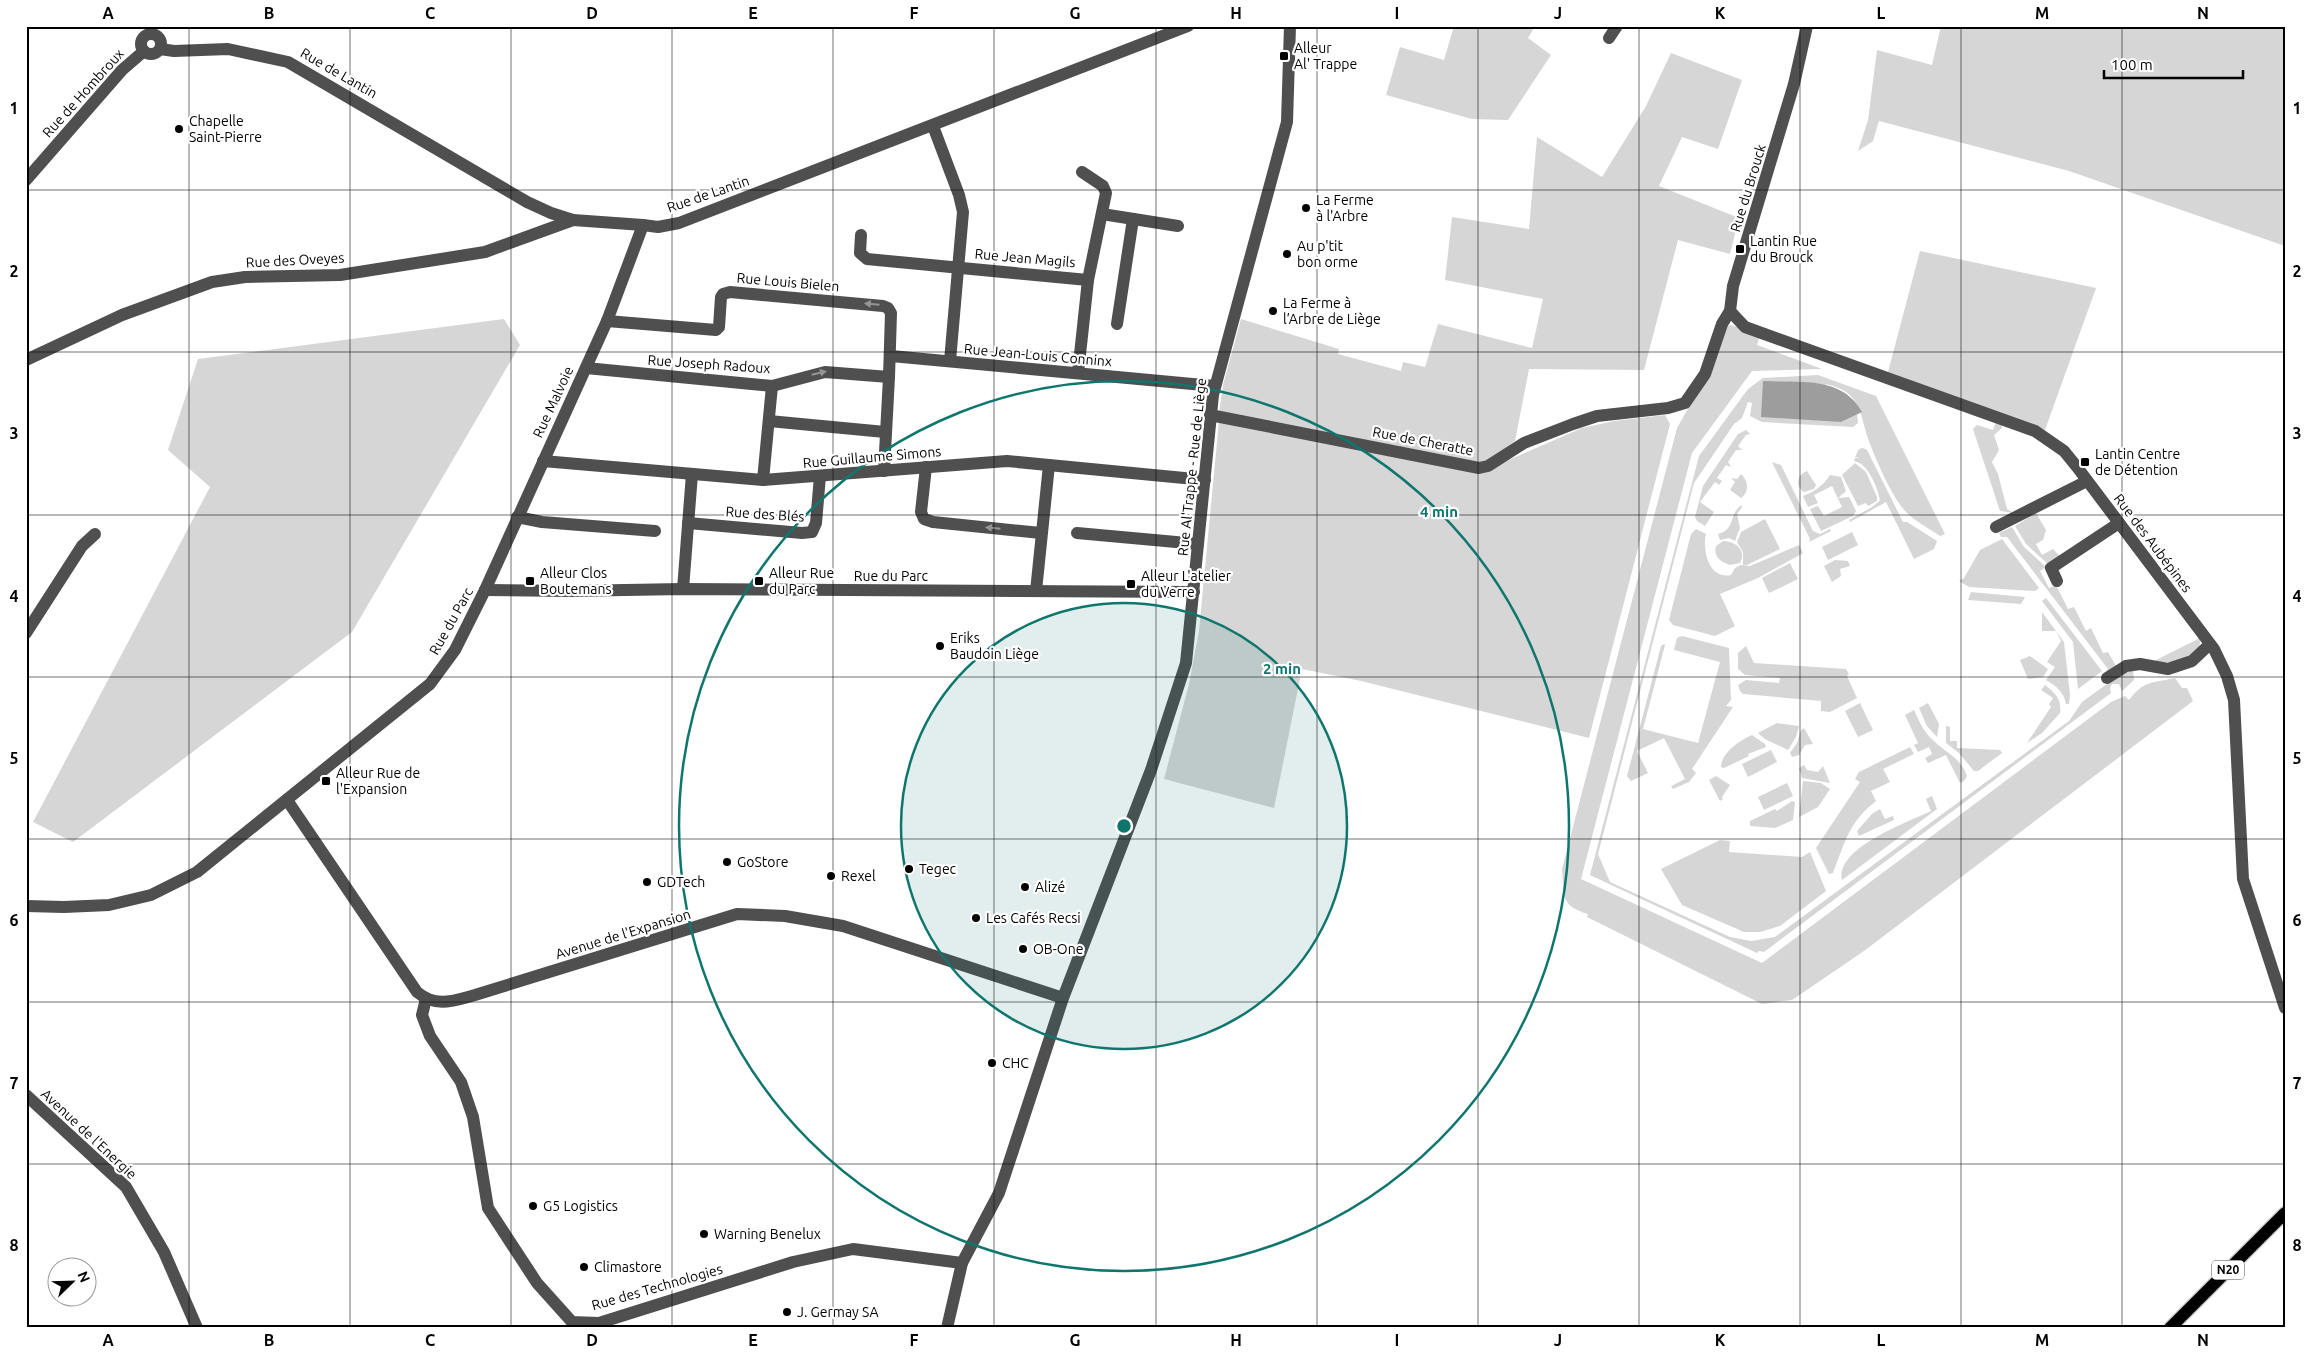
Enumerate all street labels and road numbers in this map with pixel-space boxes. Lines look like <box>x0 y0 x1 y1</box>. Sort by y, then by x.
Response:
street label: Rue de Hombroux <box>39 45 127 141</box>
street label: Rue de Lantin <box>298 45 380 101</box>
street label: Rue du Brouck <box>1727 142 1769 234</box>
street label: Rue de Lantin <box>665 172 751 216</box>
street label: Rue Jean Magils <box>974 246 1076 270</box>
street label: Rue des Oveyes <box>245 249 345 271</box>
street label: Rue Louis Bielen <box>736 270 840 294</box>
street label: Rue Jean-Louis Conninx <box>963 341 1113 369</box>
street label: Rue Joseph Radoux <box>647 352 771 376</box>
street label: Rue Malvoie <box>530 364 576 440</box>
street label: Rue Al'Trappe - Rue de Liège <box>1175 377 1209 557</box>
street label: Rue de Cheratte <box>1371 423 1475 459</box>
street label: Rue Guillaume Simons <box>802 443 942 471</box>
street label: Rue des Aubépines <box>2111 491 2195 595</box>
street label: Rue des Blés <box>725 503 805 525</box>
street label: Rue du Parc <box>854 568 929 584</box>
street label: Rue du Parc <box>426 584 476 657</box>
street label: Avenue de l'Expansion <box>553 906 693 962</box>
street label: Avenue de l'Energie <box>38 1086 140 1182</box>
road number: N20 <box>2212 1260 2244 1280</box>
street label: Rue des Technologies <box>590 1261 724 1313</box>

